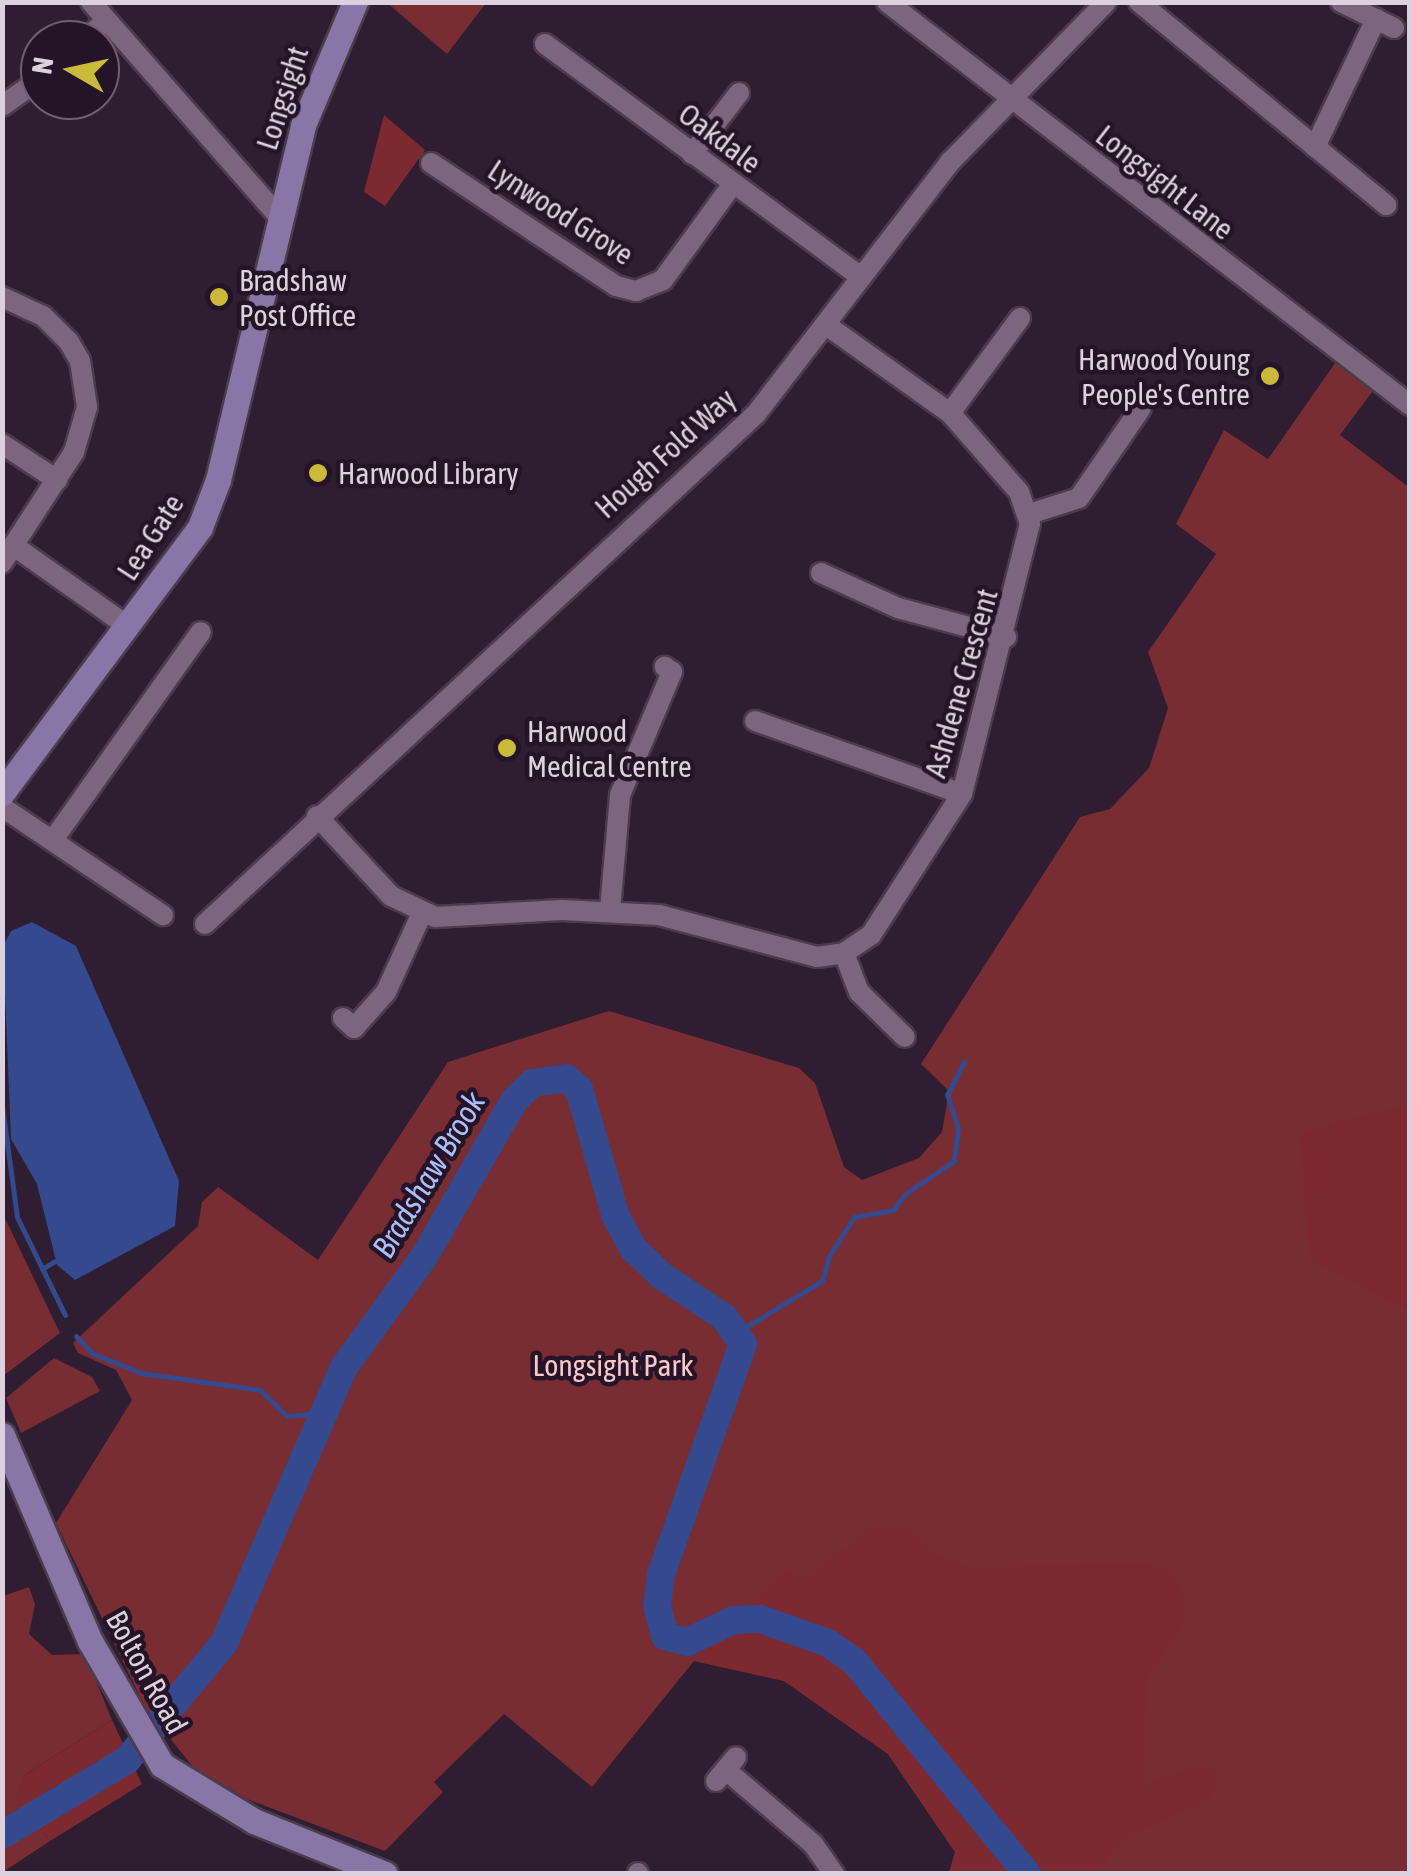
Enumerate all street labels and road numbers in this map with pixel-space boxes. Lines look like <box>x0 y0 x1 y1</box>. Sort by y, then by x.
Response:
street label: Longsight <box>248 42 316 154</box>
street label: Oakdale <box>672 95 768 181</box>
street label: Longsight Lane <box>1089 117 1241 247</box>
street label: Lynwood Grove <box>482 152 640 272</box>
street label: Hough Fold Way <box>587 381 743 525</box>
street label: Lea Gate <box>109 487 191 587</box>
street label: Ashdene Crescent <box>917 585 1005 781</box>
street label: Bolton Road <box>99 1604 195 1740</box>

